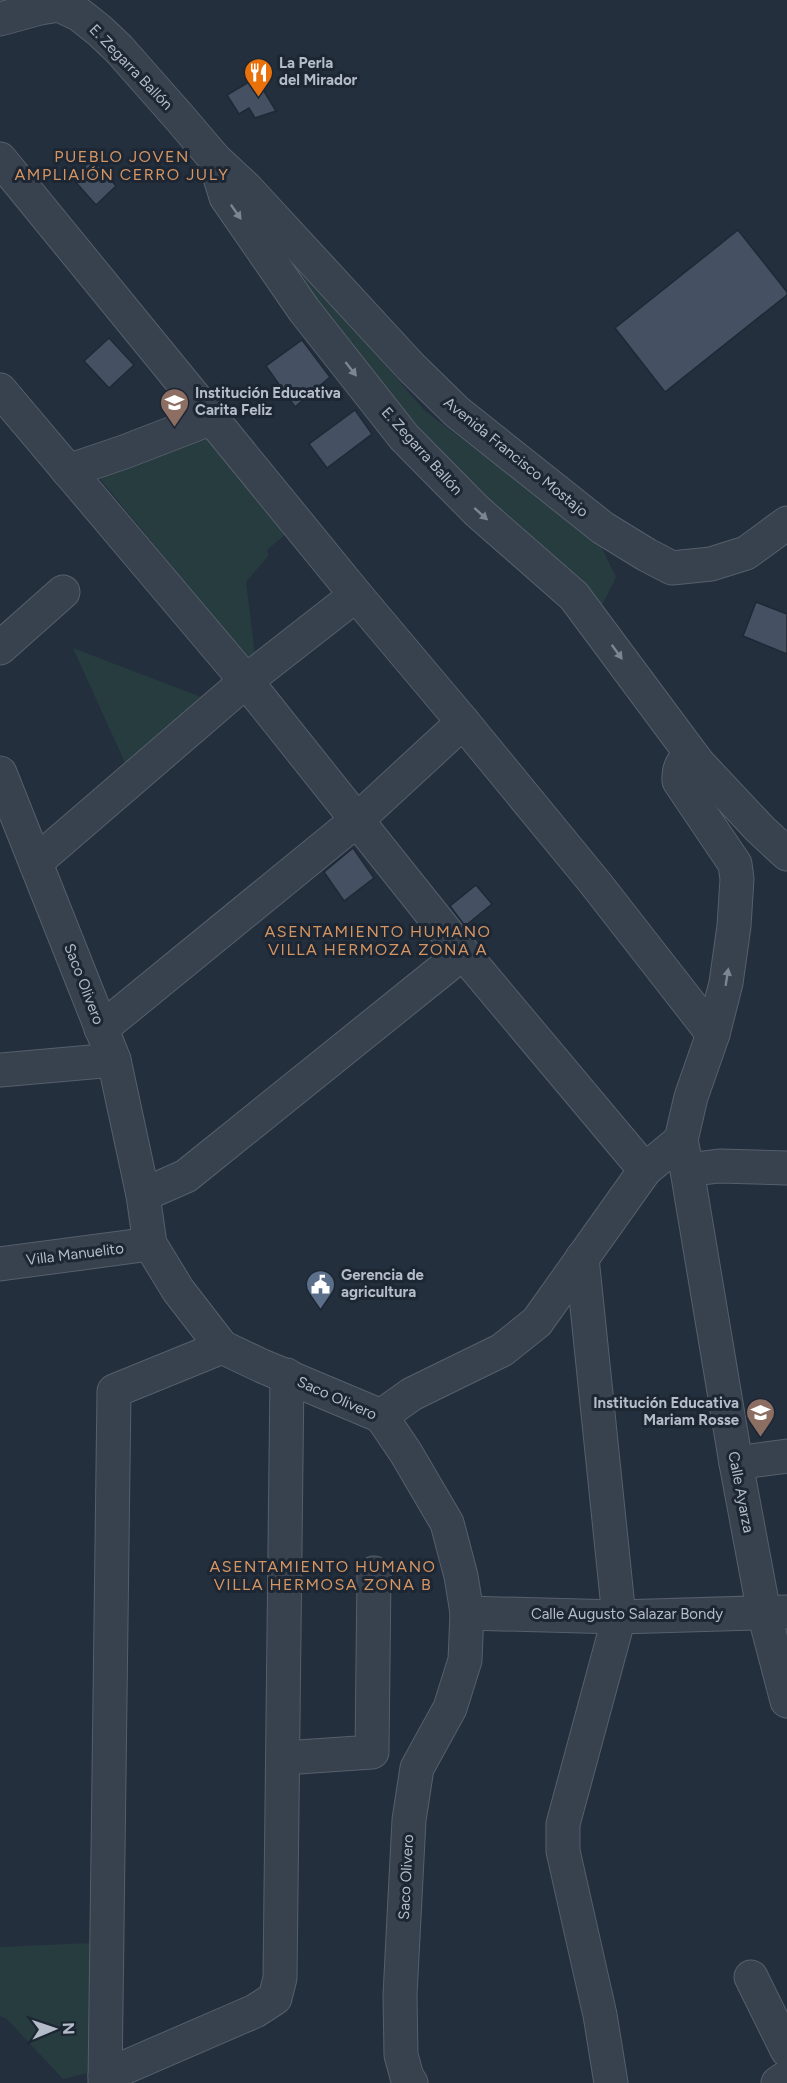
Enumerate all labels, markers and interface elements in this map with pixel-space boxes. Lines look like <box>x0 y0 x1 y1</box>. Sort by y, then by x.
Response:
street label: E. Zegarra Ballón <box>86 20 176 114</box>
place label: La Perla del Mirador <box>279 54 358 89</box>
restaurant icon: La Perla del Mirador <box>242 56 274 98</box>
district label: PUEBLO JOVEN AMPLIAIÓN CERRO JULY <box>15 147 229 184</box>
one-way arrow <box>229 204 241 219</box>
one-way arrow <box>344 361 356 376</box>
place label: Institución Educativa Carita Feliz <box>195 384 341 419</box>
school or university icon: Institución Educativa Carita Feliz <box>158 386 190 428</box>
street label: Avenida Francisco Mostajo <box>440 393 592 521</box>
street label: E. Zegarra Ballón <box>378 403 466 499</box>
one-way arrow <box>473 507 488 521</box>
one-way arrow <box>610 645 622 660</box>
district label: ASENTAMIENTO HUMANO VILLA HERMOZA ZONA A <box>264 922 492 959</box>
street label: Saco Olivero <box>60 941 108 1027</box>
one-way arrow <box>722 967 731 986</box>
street label: Villa Manuelito <box>25 1239 125 1269</box>
place label: Gerencia de agricultura <box>341 1266 425 1301</box>
public building icon: Gerencia de agricultura <box>304 1268 336 1310</box>
street label: Saco Olivero <box>294 1372 380 1424</box>
place label: Institución Educativa Mariam Rosse <box>593 1394 740 1429</box>
school or university icon: Institución Educativa Mariam Rosse <box>744 1396 776 1438</box>
street label: Calle Ayarza <box>724 1450 758 1534</box>
district label: ASENTAMIENTO HUMANO VILLA HERMOSA ZONA B <box>209 1557 437 1594</box>
street label: Calle Augusto Salazar Bondy <box>531 1605 723 1623</box>
street label: Saco Olivero <box>395 1834 417 1920</box>
north arrow <box>24 1999 84 2059</box>
text: N <box>59 2022 78 2035</box>

